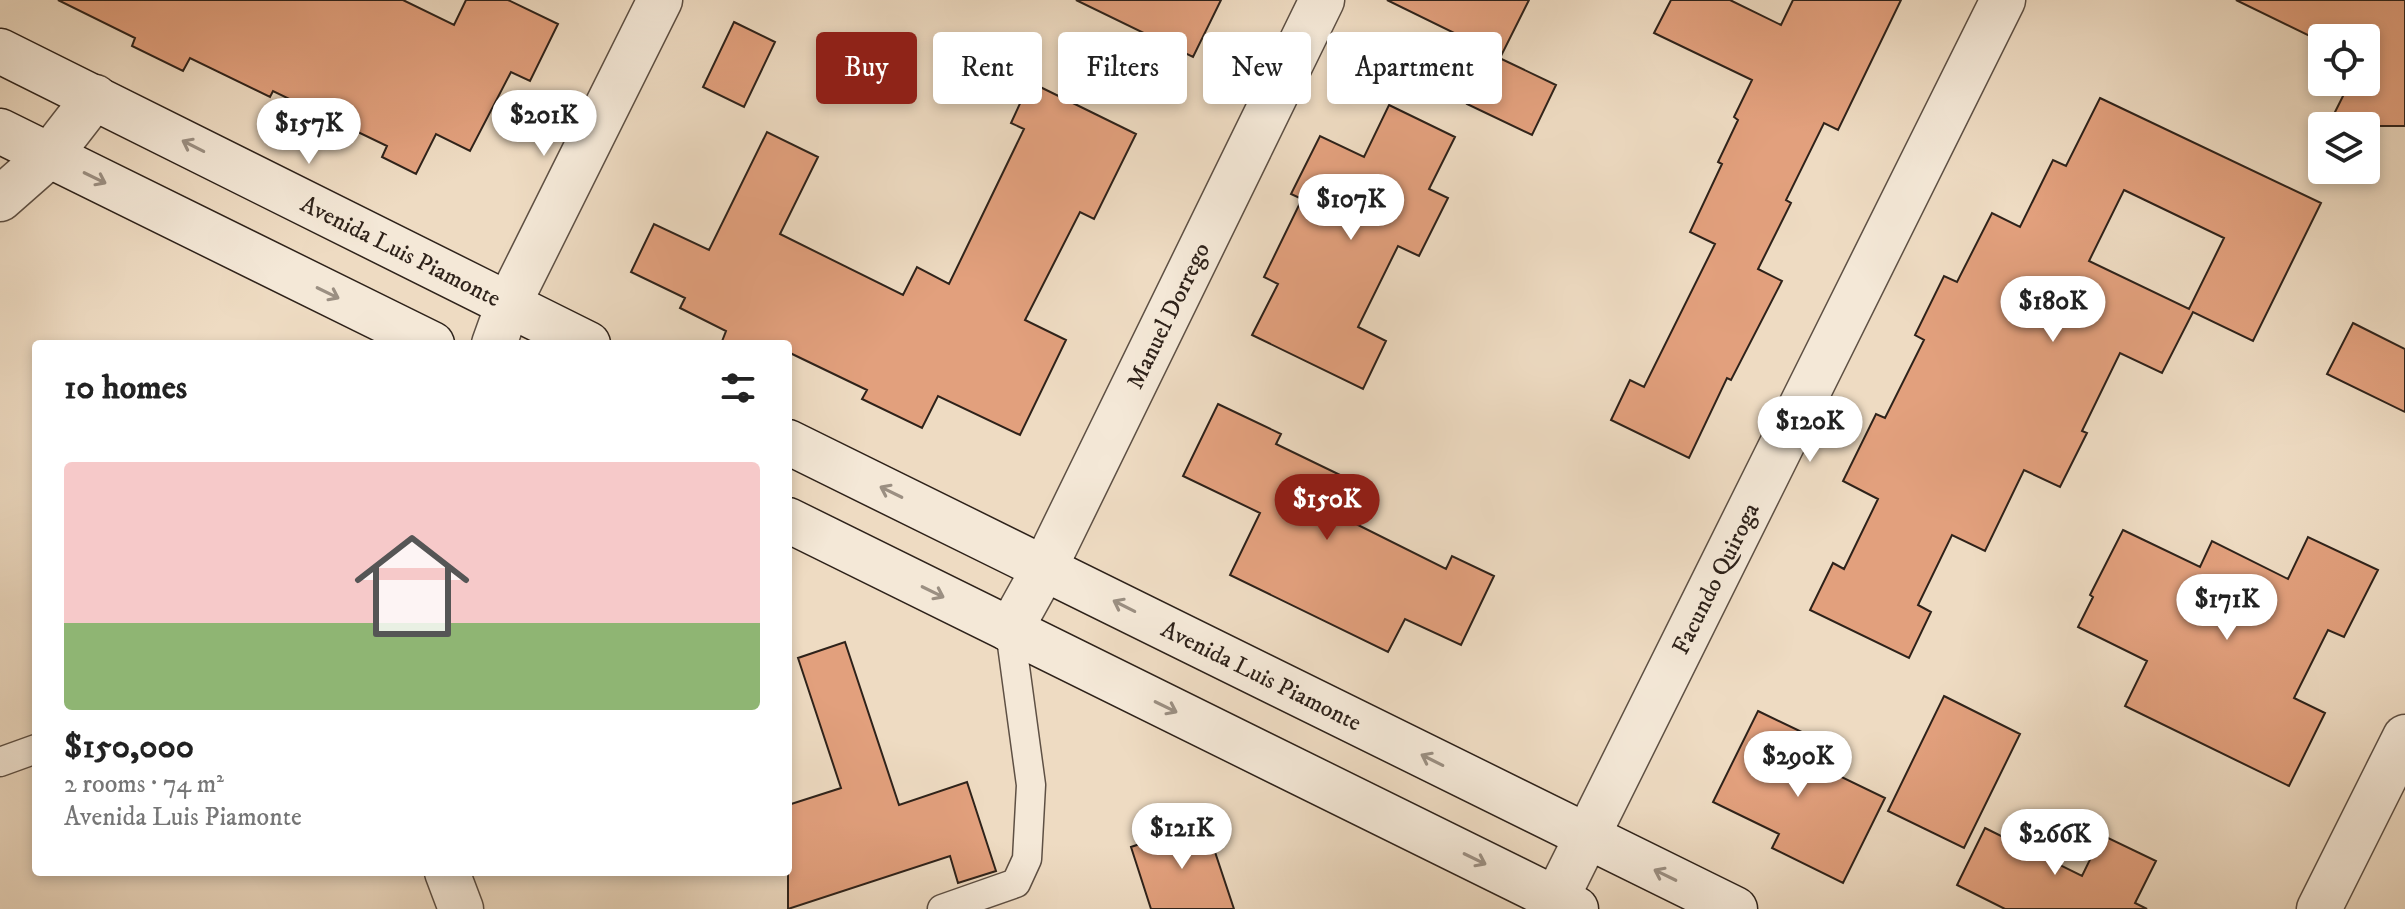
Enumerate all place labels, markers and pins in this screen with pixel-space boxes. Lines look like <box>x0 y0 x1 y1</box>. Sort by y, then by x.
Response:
pin: $201K <box>488 90 600 158</box>
pin: $157K <box>253 98 365 166</box>
pin: $107K <box>1295 174 1407 242</box>
pin: $180K <box>1997 276 2109 344</box>
pin: $120K <box>1754 396 1866 464</box>
pin: $150K <box>1271 474 1383 542</box>
pin: $171K <box>2171 574 2283 642</box>
pin: $290K <box>1742 731 1854 799</box>
pin: $121K <box>1126 803 1238 871</box>
pin: $266K <box>1999 809 2111 877</box>

